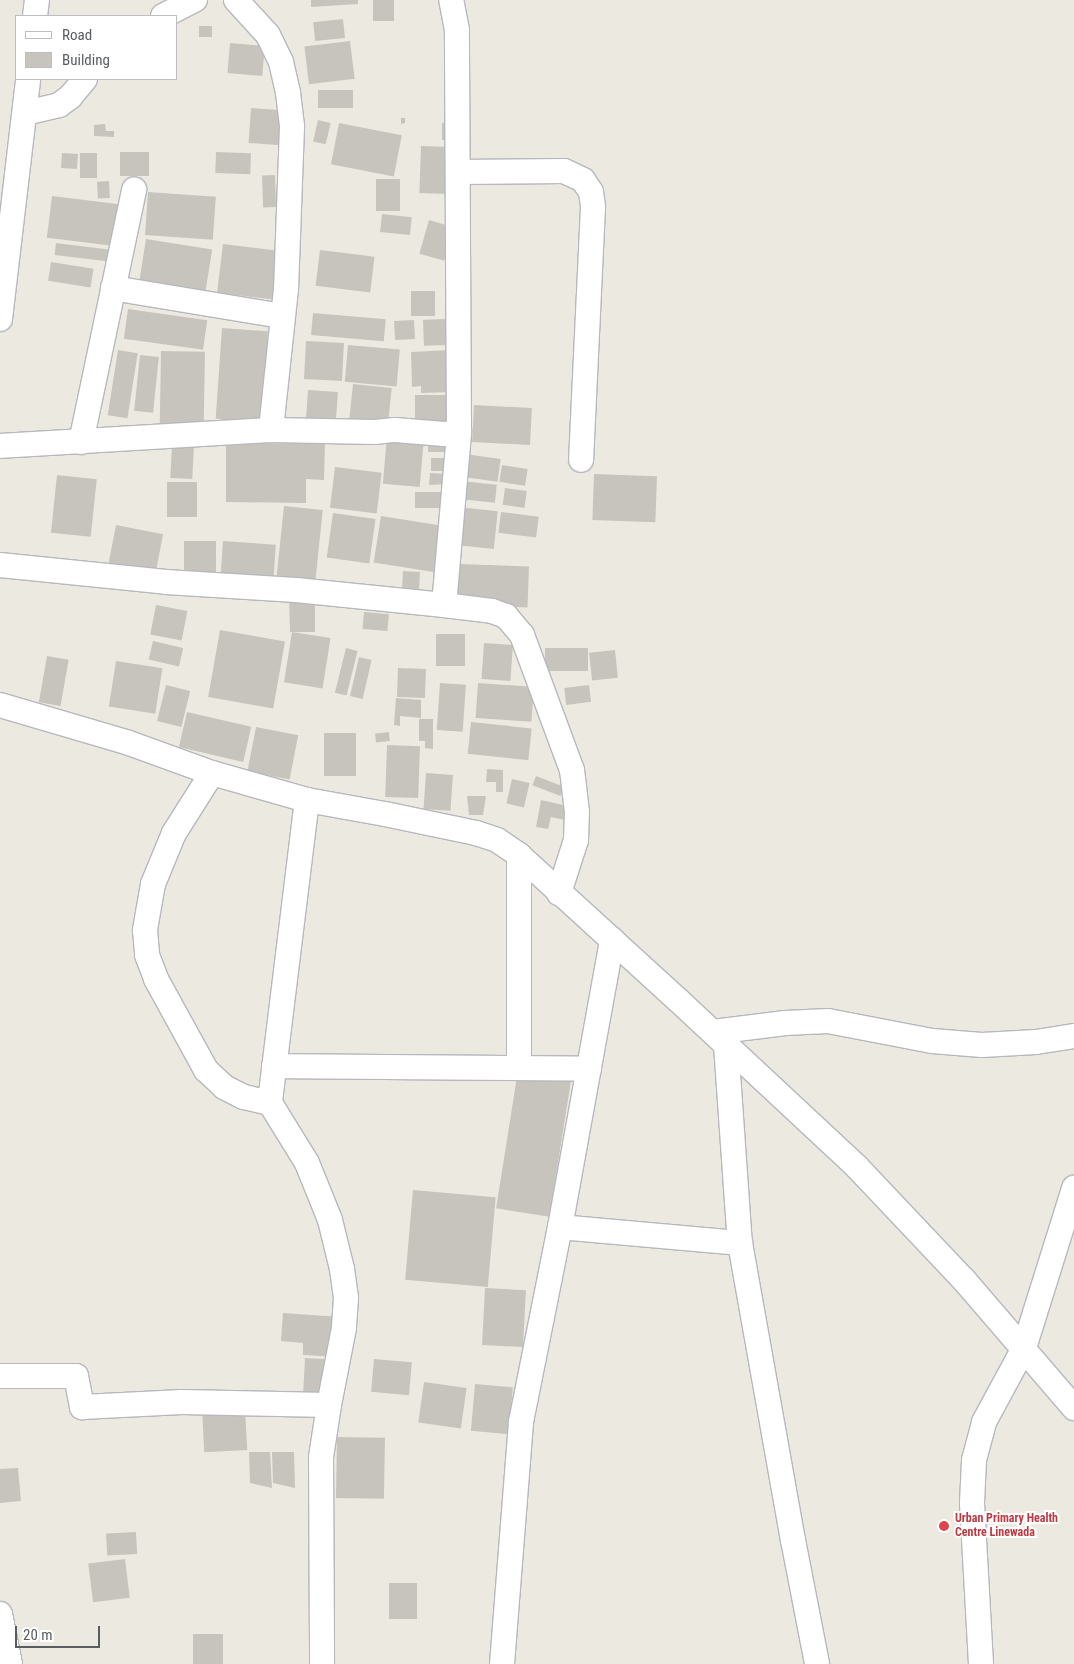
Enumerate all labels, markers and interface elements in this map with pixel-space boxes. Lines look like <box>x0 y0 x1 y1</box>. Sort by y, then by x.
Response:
legend <box>15 15 178 80</box>
text: Road <box>62 26 92 44</box>
text: Building <box>62 51 110 69</box>
place label: Urban Primary Health Centre Linewada <box>955 1512 1058 1540</box>
marker: Urban Primary Health Centre Linewada <box>937 1519 951 1533</box>
scale bar <box>18 1616 102 1648</box>
text: 20 m <box>23 1626 53 1644</box>

